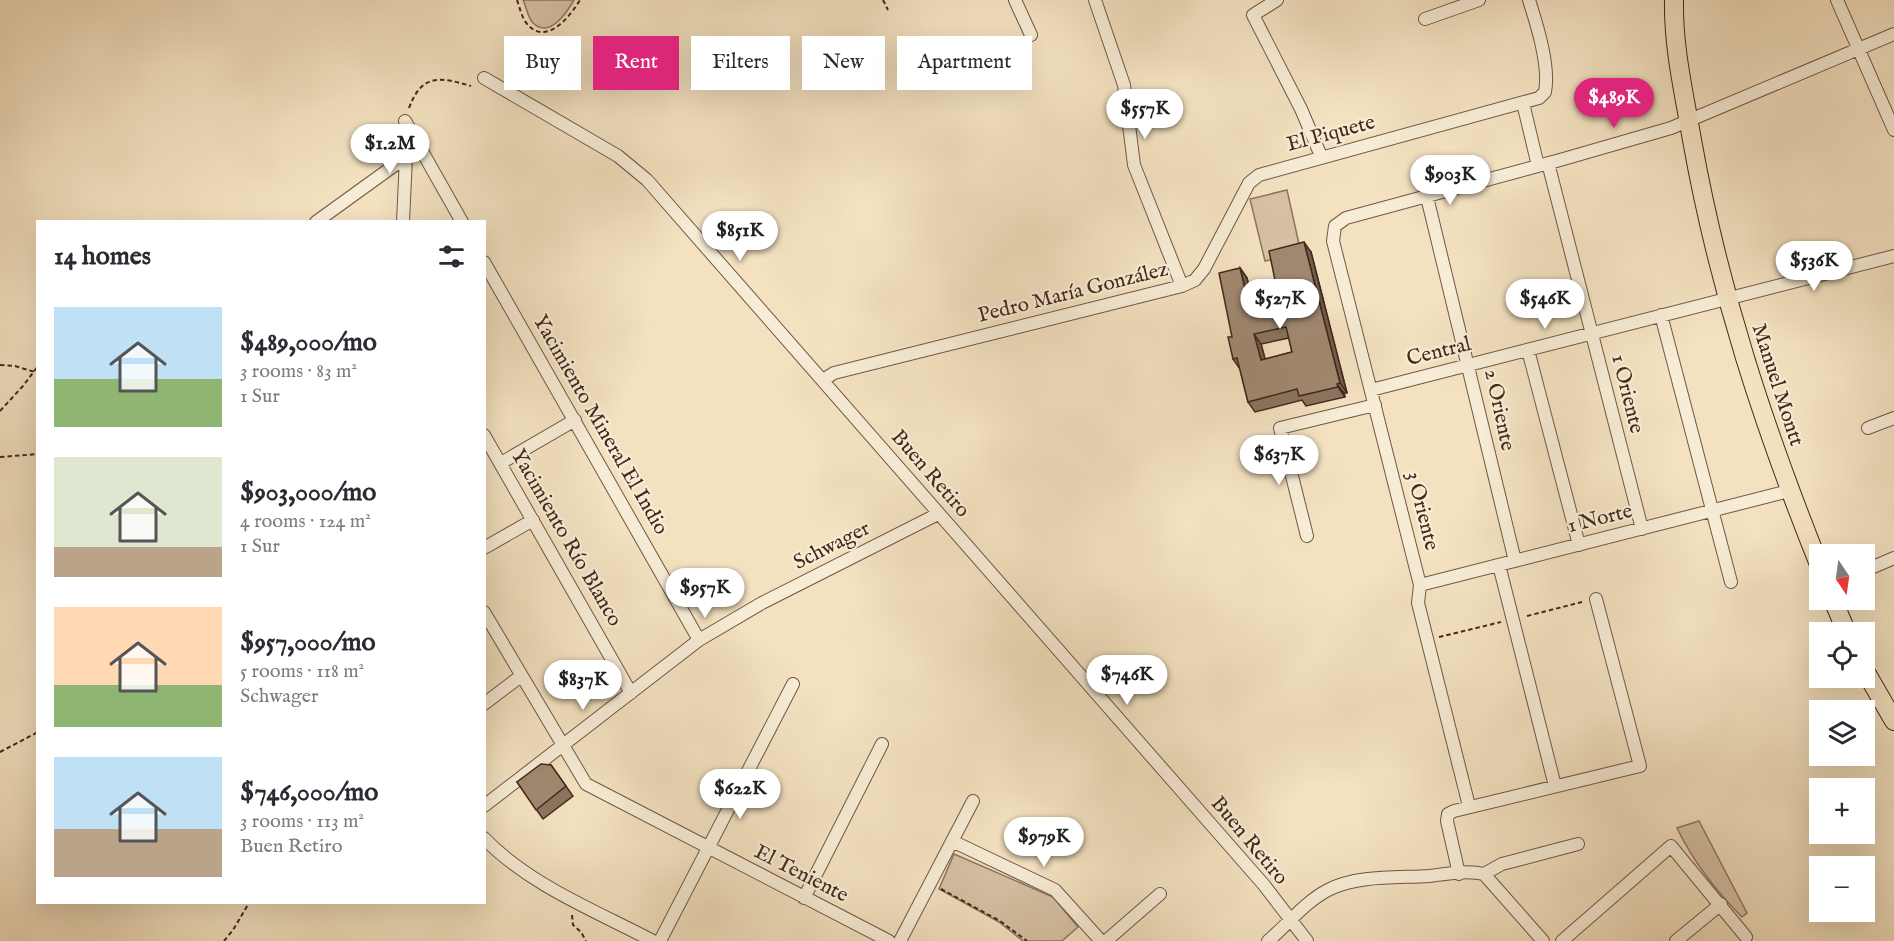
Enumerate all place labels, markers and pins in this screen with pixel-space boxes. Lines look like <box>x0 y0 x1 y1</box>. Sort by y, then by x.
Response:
pin: $489K <box>1572 78 1656 129</box>
pin: $557K <box>1103 89 1187 140</box>
pin: $1.2M <box>348 124 432 175</box>
pin: $903K <box>1408 155 1492 206</box>
pin: $851K <box>698 211 782 262</box>
pin: $536K <box>1772 241 1856 292</box>
pin: $527K <box>1238 279 1322 330</box>
pin: $546K <box>1503 279 1587 330</box>
pin: $637K <box>1237 435 1321 486</box>
pin: $957K <box>663 568 747 619</box>
pin: $746K <box>1085 655 1169 706</box>
pin: $837K <box>541 660 625 711</box>
pin: $622K <box>698 769 782 820</box>
pin: $979K <box>1002 817 1086 868</box>

